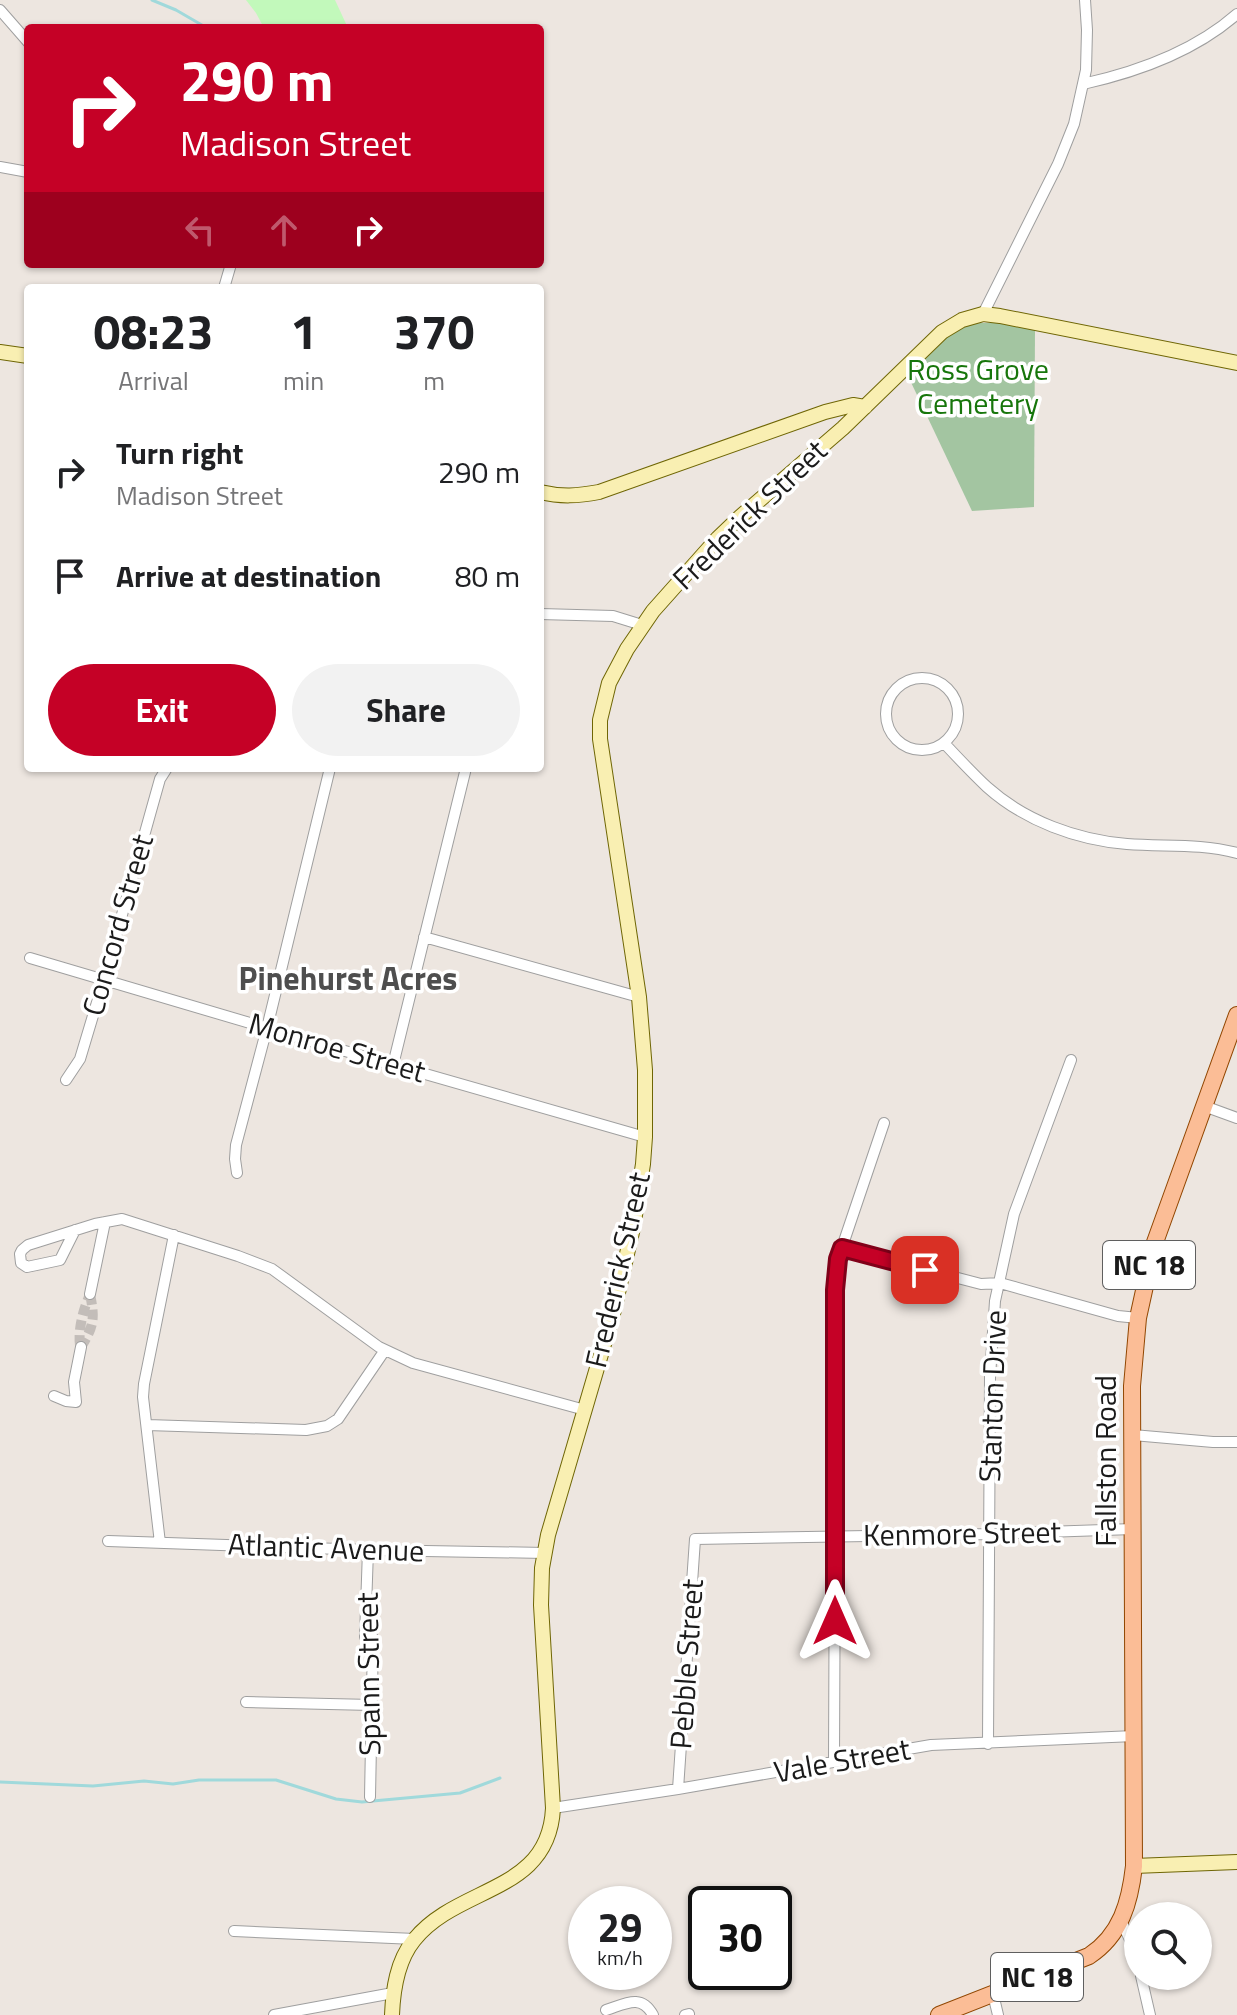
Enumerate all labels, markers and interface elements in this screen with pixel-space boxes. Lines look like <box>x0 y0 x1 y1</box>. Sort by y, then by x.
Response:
text: 290 m <box>180 38 333 123</box>
icon: right <box>48 56 152 160</box>
text: Madison Street <box>180 115 411 170</box>
icon: left <box>178 208 222 252</box>
icon: ahead <box>262 208 306 252</box>
icon: right <box>346 208 390 252</box>
text: 08:23 <box>94 295 213 368</box>
text: 1 <box>290 295 317 368</box>
text: 370 <box>394 295 474 368</box>
park label: Ross Grove Cemetery <box>907 346 1049 426</box>
text: Arrival <box>118 361 189 400</box>
text: min <box>283 361 324 400</box>
text: m <box>423 361 445 400</box>
street label: Frederick Street <box>661 428 837 600</box>
text: Turn right <box>116 430 244 476</box>
text: 290 m <box>438 449 520 495</box>
icon: right <box>48 450 92 494</box>
text: Madison Street <box>116 476 283 515</box>
text: Arrive at destination <box>116 553 381 599</box>
text: 80 m <box>455 553 520 599</box>
icon: arrive <box>48 554 92 598</box>
button: Exit <box>48 664 276 756</box>
button: Share <box>292 664 520 756</box>
street label: Concord Street <box>69 828 165 1021</box>
district label: Pinehurst Acres <box>239 954 457 1002</box>
street label: Monroe Street <box>243 1000 432 1094</box>
street label: Frederick Street <box>572 1167 662 1372</box>
pin <box>891 1236 959 1304</box>
road number: NC 18 <box>1103 1241 1195 1289</box>
icon: arrive <box>903 1248 947 1292</box>
street label: Stanton Drive <box>966 1309 1018 1483</box>
street label: Fallston Road <box>1082 1375 1128 1547</box>
street label: Kenmore Street <box>863 1508 1062 1558</box>
street label: Atlantic Avenue <box>227 1521 425 1573</box>
street label: Pebble Street <box>657 1577 715 1751</box>
position arrow <box>793 1579 877 1663</box>
street label: Spann Street <box>344 1592 392 1756</box>
street label: Vale Street <box>770 1725 914 1795</box>
speed limit sign: 30 <box>688 1886 792 1990</box>
text: 29 <box>598 1897 642 1958</box>
map controls <box>1124 1902 1212 1990</box>
button: search <box>1124 1902 1212 1990</box>
text: km/h <box>597 1942 643 1973</box>
road number: NC 18 <box>991 1953 1083 2001</box>

